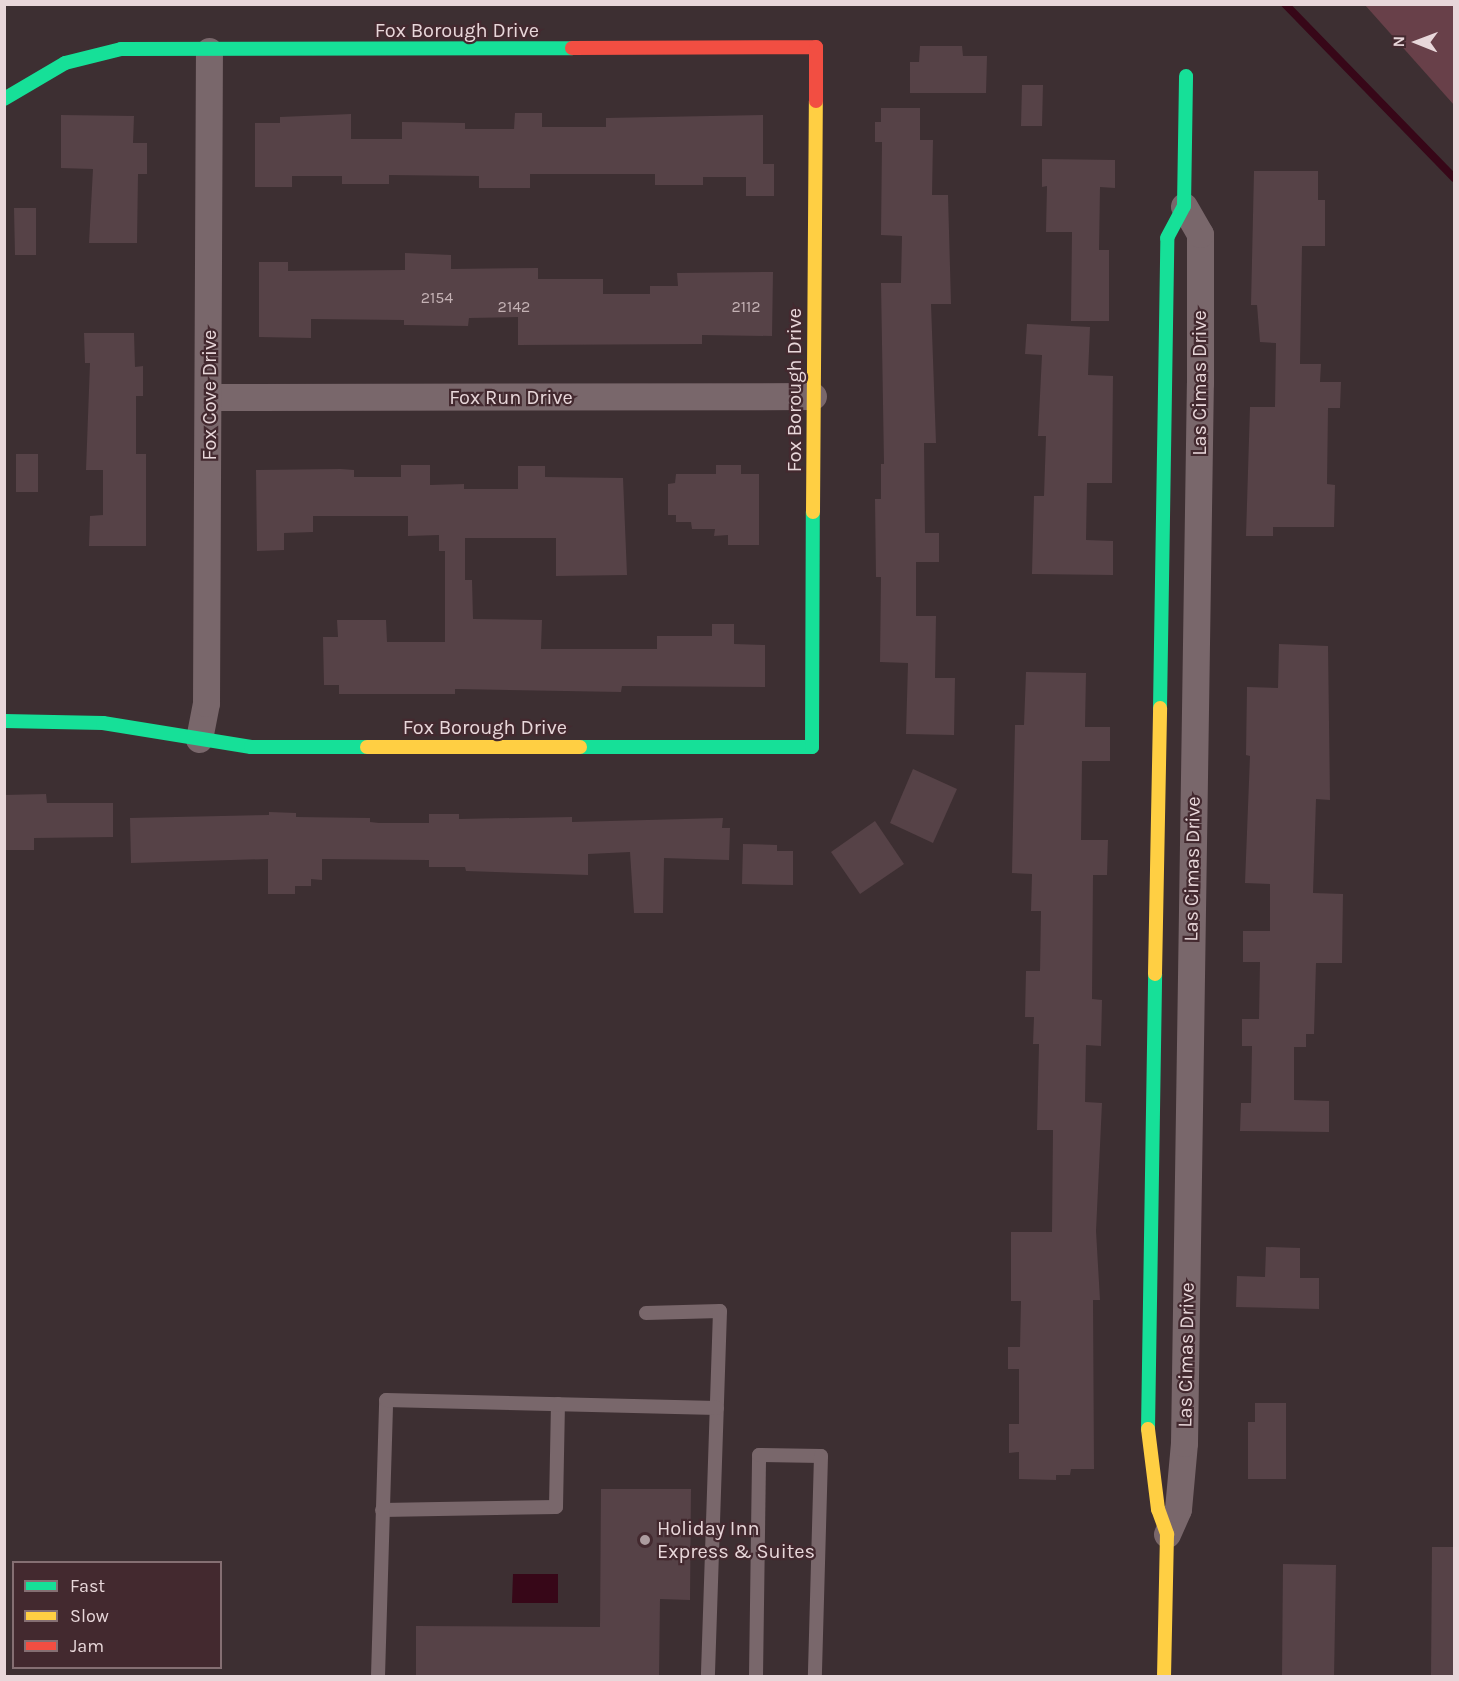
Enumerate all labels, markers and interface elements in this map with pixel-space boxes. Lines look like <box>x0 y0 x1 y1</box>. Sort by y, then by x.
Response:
north arrow <box>1387 12 1447 72</box>
street label: Fox Borough Drive <box>375 18 539 42</box>
text: N <box>1389 36 1408 48</box>
house number: 2154 <box>421 288 453 308</box>
house number: 2142 <box>498 297 530 317</box>
house number: 2112 <box>731 297 761 317</box>
street label: Fox Borough Drive <box>782 308 806 472</box>
street label: Las Cimas Drive <box>1187 310 1211 456</box>
street label: Fox Cove Drive <box>197 330 221 460</box>
street label: Fox Run Drive <box>449 385 573 409</box>
street label: Fox Borough Drive <box>403 715 567 739</box>
street label: Las Cimas Drive <box>1179 796 1205 942</box>
street label: Las Cimas Drive <box>1173 1282 1199 1428</box>
place label: Holiday Inn Express & Suites <box>657 1517 815 1564</box>
marker: Holiday Inn Express & Suites <box>638 1533 652 1547</box>
legend <box>12 1561 222 1669</box>
text: Fast <box>70 1575 105 1597</box>
text: Slow <box>70 1605 109 1627</box>
text: Jam <box>70 1635 104 1657</box>

